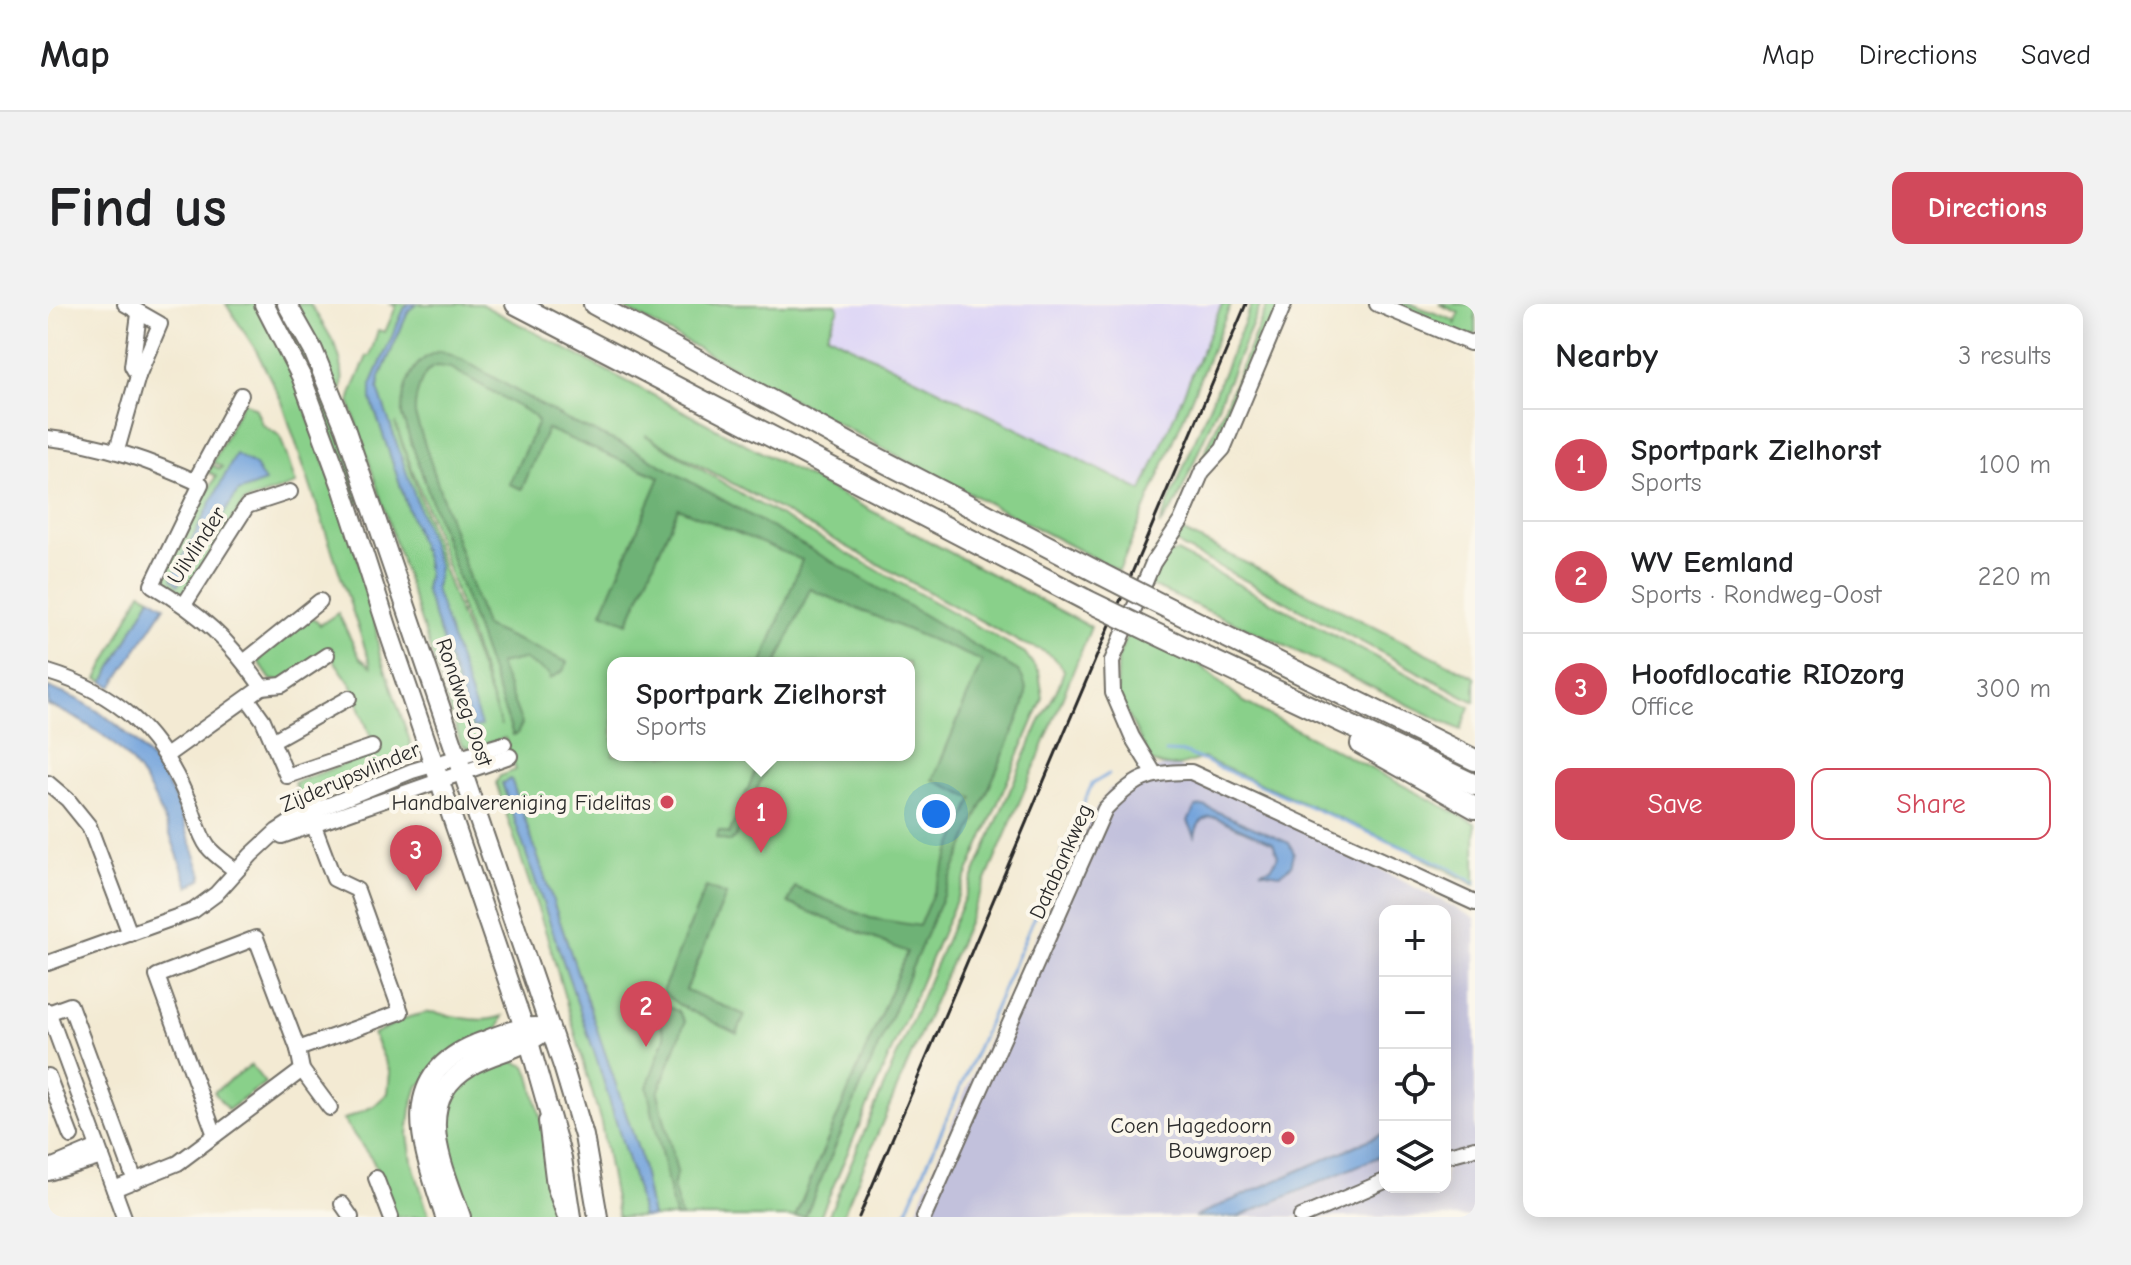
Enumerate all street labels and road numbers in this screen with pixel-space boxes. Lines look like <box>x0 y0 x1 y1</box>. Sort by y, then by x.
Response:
street label: Uilvlinder <box>162 502 232 589</box>
street label: Rondweg-Oost <box>430 635 498 770</box>
street label: Zijderupsvlinder <box>277 736 424 818</box>
street label: Databankweg <box>1024 800 1098 923</box>

